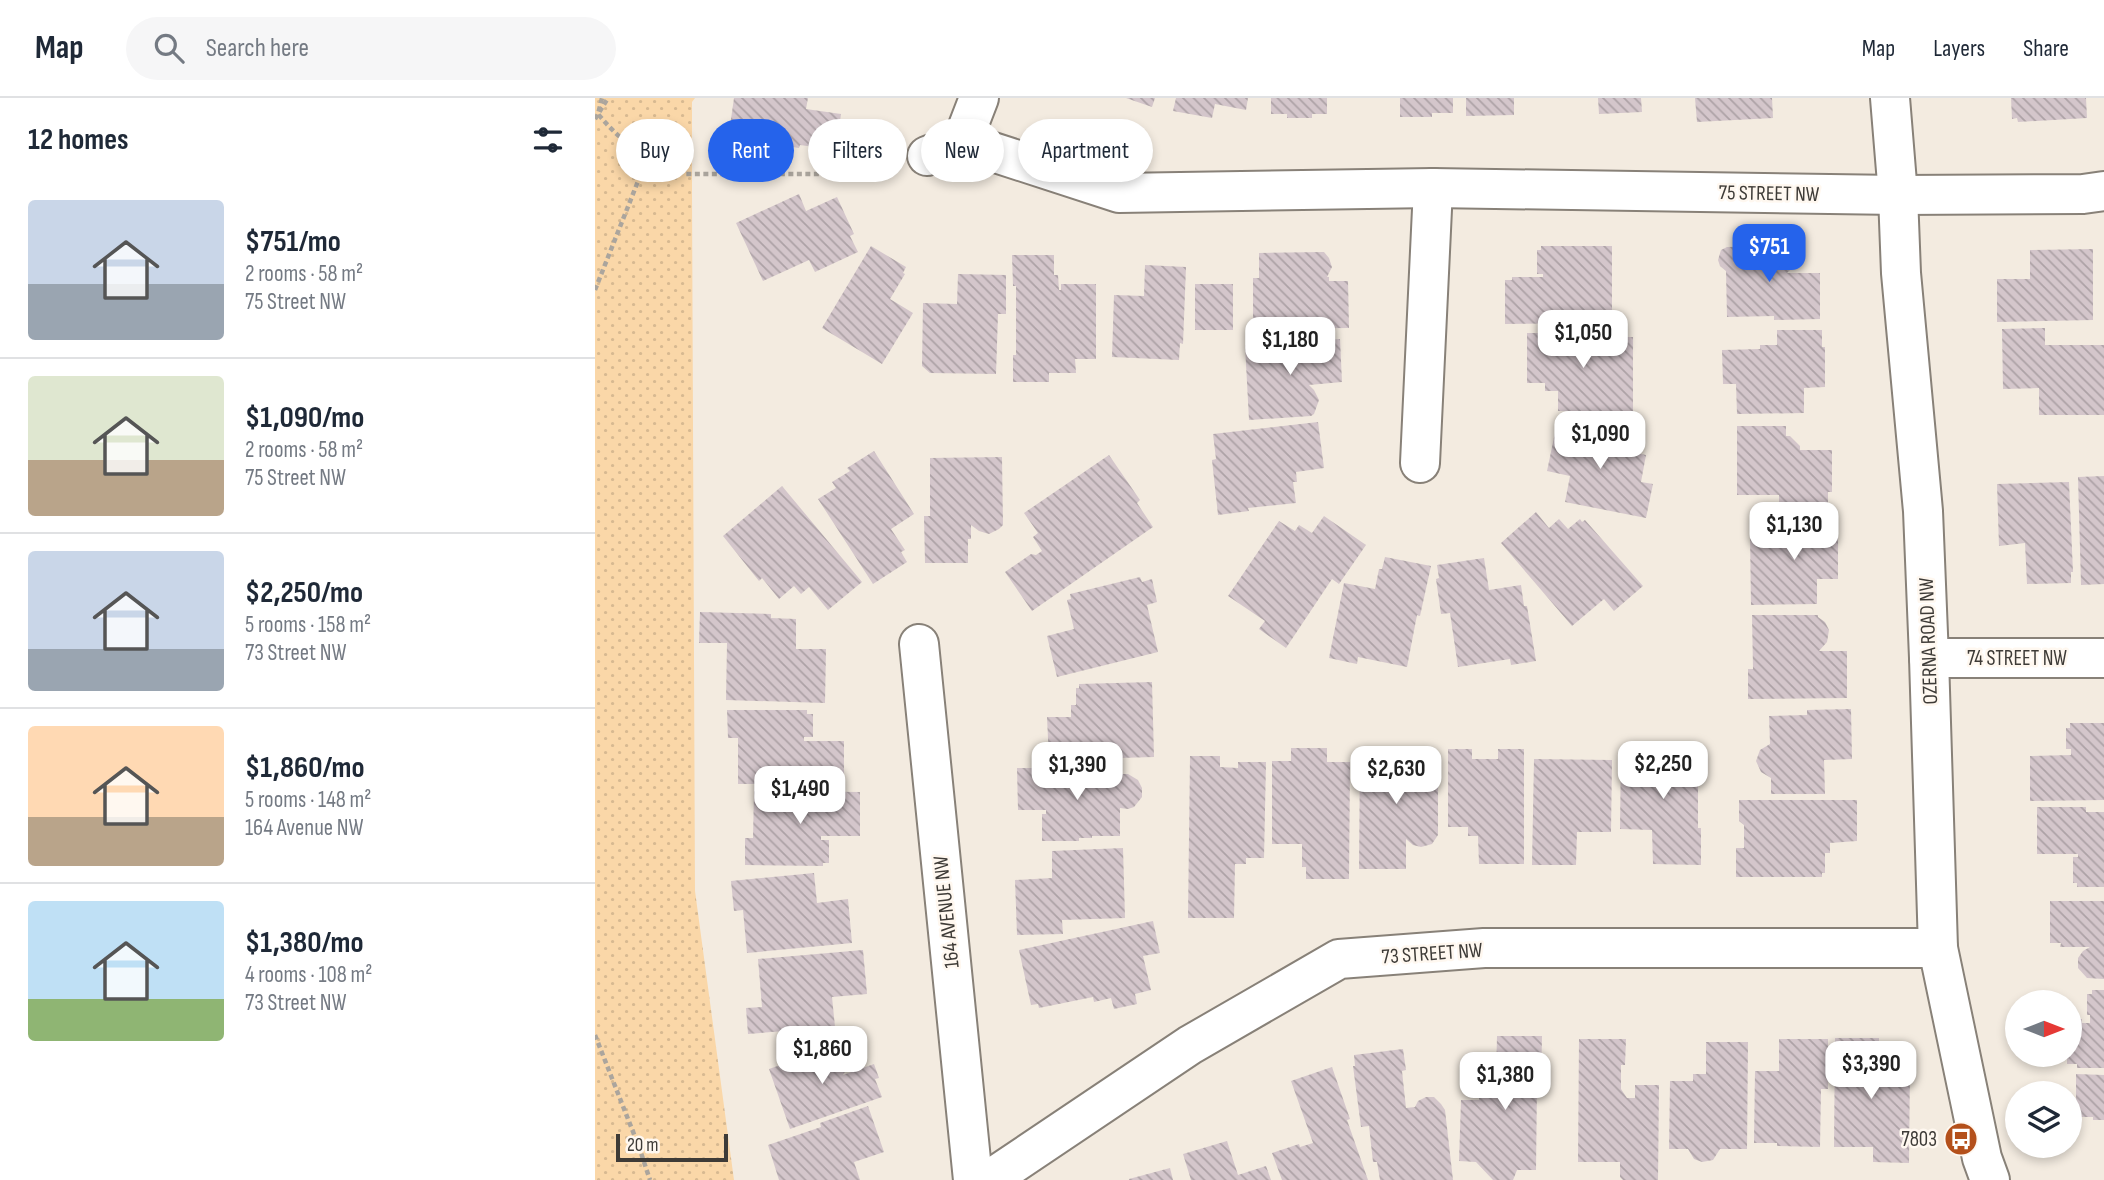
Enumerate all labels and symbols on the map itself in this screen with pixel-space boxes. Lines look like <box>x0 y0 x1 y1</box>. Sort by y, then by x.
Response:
street label: 75 STREET NW <box>1718 180 1820 207</box>
pin: $751 <box>1728 225 1810 284</box>
pin: $1,050 <box>1526 310 1640 370</box>
pin: $1,180 <box>1233 317 1347 377</box>
pin: $1,090 <box>1543 412 1657 471</box>
pin: $1,130 <box>1737 503 1851 562</box>
street label: OZERNA ROAD NW <box>1914 577 1943 705</box>
street label: 74 STREET NW <box>1967 646 2067 671</box>
pin: $1,390 <box>1020 742 1134 802</box>
pin: $2,250 <box>1606 742 1720 801</box>
pin: $2,630 <box>1339 746 1453 806</box>
pin: $1,490 <box>743 766 857 826</box>
street label: 164 AVENUE NW <box>928 854 965 969</box>
street label: 73 STREET NW <box>1381 937 1484 969</box>
north arrow <box>2005 990 2083 1068</box>
pin: $1,860 <box>765 1026 879 1086</box>
pin: $3,390 <box>1814 1042 1928 1101</box>
pin: $1,380 <box>1448 1052 1562 1112</box>
bus stop icon: 7803 <box>1942 1120 1980 1158</box>
place label: 7803 <box>1901 1127 1937 1152</box>
scale bar <box>616 1131 728 1163</box>

